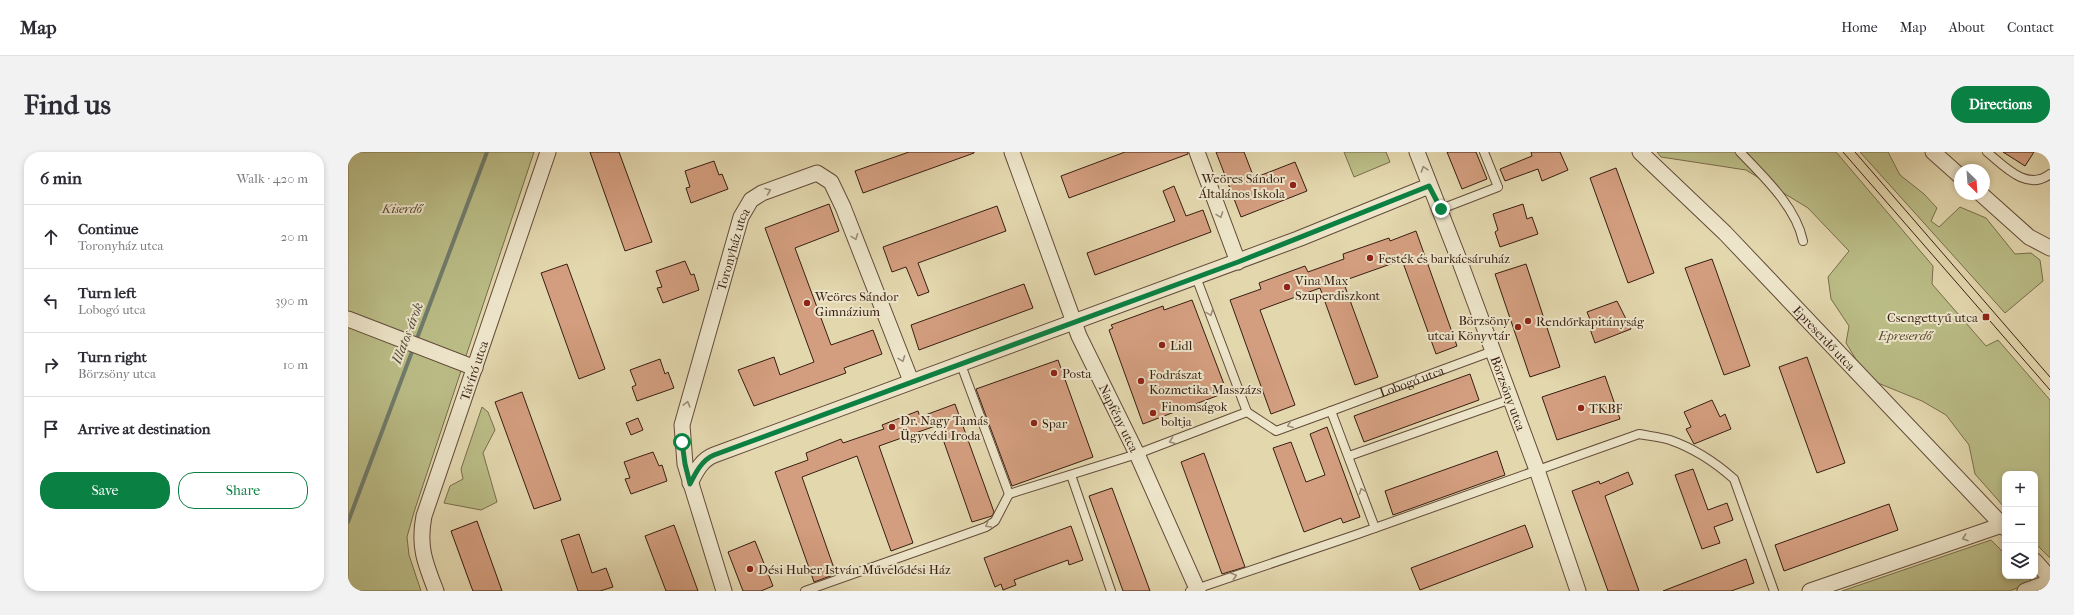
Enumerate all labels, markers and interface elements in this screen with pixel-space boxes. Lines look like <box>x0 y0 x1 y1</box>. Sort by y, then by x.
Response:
text: Map <box>20 17 56 39</box>
text: Home <box>1841 19 1878 36</box>
text: Map <box>1900 19 1927 36</box>
text: About <box>1949 19 1985 36</box>
text: Contact <box>2007 19 2054 36</box>
button: Directions <box>1951 86 2050 123</box>
text: Find us <box>24 88 111 121</box>
north arrow <box>1954 164 1990 200</box>
one-way arrow <box>1420 165 1429 172</box>
text: 6 min <box>40 168 82 188</box>
text: Walk · 420 m <box>236 171 308 186</box>
place label: Weöres Sándor Általános Iskola <box>1198 171 1286 201</box>
marker: Weöres Sándor Általános Iskola <box>1288 180 1298 190</box>
one-way arrow <box>764 188 771 196</box>
route end <box>1432 200 1450 218</box>
park label: Kiserdő <box>381 201 425 216</box>
street label: Toronyház utca <box>714 204 753 292</box>
one-way arrow <box>1216 211 1224 218</box>
text: Continue <box>78 220 138 238</box>
icon: ahead <box>40 226 62 248</box>
text: 20 m <box>281 229 308 244</box>
one-way arrow <box>851 234 859 241</box>
text: Toronyház utca <box>78 238 164 253</box>
place label: Festék és barkácsáruház <box>1378 251 1510 266</box>
marker: Festék és barkácsáruház <box>1365 253 1375 263</box>
place label: Vina Max Szuperdiszkont <box>1294 273 1381 303</box>
marker: Vina Max Szuperdiszkont <box>1282 282 1292 292</box>
text: Turn left <box>78 284 136 302</box>
place label: Weöres Sándor Gimnázium <box>814 289 899 319</box>
icon: left <box>40 290 62 312</box>
text: 390 m <box>275 293 308 308</box>
marker: Weöres Sándor Gimnázium <box>802 298 812 308</box>
water label: Illatos-árok <box>388 300 427 367</box>
text: Lobogó utca <box>78 302 146 317</box>
street label: Epreserdő utca <box>1790 303 1859 374</box>
one-way arrow <box>1205 310 1213 317</box>
place label: Csengettyű utca <box>1887 310 1979 325</box>
marker: Csengettyű utca <box>1981 312 1991 322</box>
place label: Börzsöny utcai Könyvtár <box>1426 313 1511 343</box>
place label: Rendőrkapitányság <box>1536 314 1645 329</box>
marker: Rendőrkapitányság <box>1523 316 1533 326</box>
marker: Börzsöny utcai Könyvtár <box>1513 322 1523 332</box>
park label: Epreserdő <box>1877 328 1934 343</box>
street label: Távíró utca <box>457 338 492 403</box>
place label: Lidl <box>1170 338 1193 353</box>
marker: Lidl <box>1157 340 1167 350</box>
text: Turn right <box>78 348 147 366</box>
icon: right <box>40 354 62 376</box>
one-way arrow <box>897 354 905 362</box>
street label: Börzsöny utca <box>1487 354 1529 434</box>
text: 10 m <box>283 357 308 372</box>
street label: Lobogó utca <box>1377 362 1447 400</box>
text: Börzsöny utca <box>78 366 156 381</box>
place label: Posta <box>1062 366 1093 381</box>
place label: Fodrászat Kozmetika Masszázs <box>1149 367 1262 397</box>
marker: Posta <box>1049 368 1059 378</box>
marker: Fodrászat Kozmetika Masszázs <box>1136 376 1146 386</box>
street label: Napfény utca <box>1096 382 1142 455</box>
place label: Finomságok boltja <box>1160 399 1228 429</box>
one-way arrow <box>682 401 691 408</box>
place label: TKBF <box>1589 401 1623 416</box>
marker: TKBF <box>1576 403 1586 413</box>
marker: Finomságok boltja <box>1148 408 1158 418</box>
place label: Dr. Nagy Tamás Ügyvédi Iroda <box>900 413 988 443</box>
place label: Spar <box>1042 416 1068 431</box>
icon: arrive <box>40 418 62 440</box>
marker: Spar <box>1029 418 1039 428</box>
text: Arrive at destination <box>78 420 210 438</box>
one-way arrow <box>1287 421 1294 429</box>
marker: Dr. Nagy Tamás Ügyvédi Iroda <box>887 422 897 432</box>
route start <box>673 433 691 451</box>
one-way arrow <box>1169 436 1176 444</box>
map controls <box>2002 471 2038 579</box>
button: + <box>2002 471 2038 507</box>
button: Save <box>40 472 170 509</box>
button: Share <box>178 472 308 509</box>
one-way arrow <box>1359 488 1367 495</box>
button: − <box>2002 507 2038 543</box>
one-way arrow <box>985 521 992 528</box>
one-way arrow <box>1962 533 1969 541</box>
button: layers <box>2002 543 2038 579</box>
place label: Dési Huber István Művelődési Ház <box>758 562 951 577</box>
marker: Dési Huber István Művelődési Ház <box>745 564 755 574</box>
one-way arrow <box>1230 572 1237 581</box>

